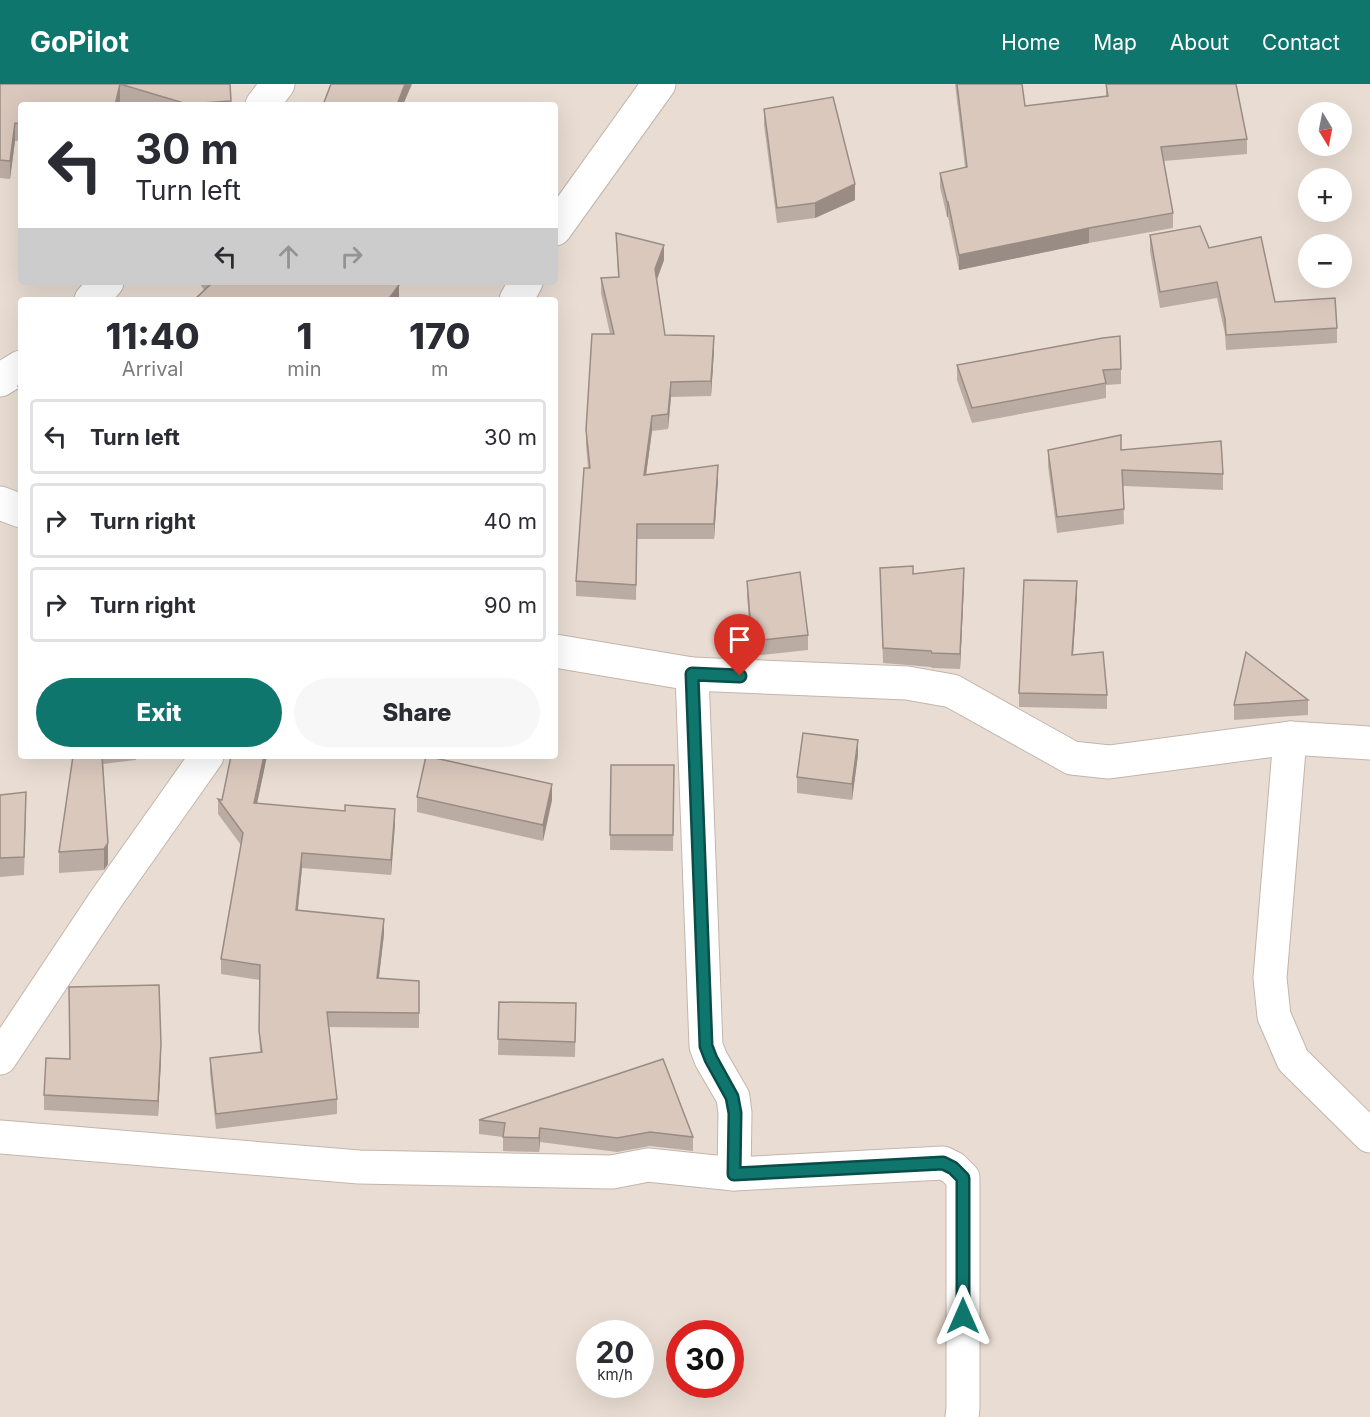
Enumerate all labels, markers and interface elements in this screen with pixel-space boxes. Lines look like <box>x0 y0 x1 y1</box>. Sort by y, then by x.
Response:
text: GoPilot <box>30 25 129 59</box>
text: Home <box>1001 30 1060 55</box>
text: Map <box>1093 30 1137 55</box>
text: About <box>1170 30 1229 55</box>
text: Contact <box>1262 30 1340 55</box>
north arrow <box>1298 102 1352 156</box>
map controls <box>1298 102 1352 288</box>
text: 30 m <box>135 123 239 174</box>
icon: left <box>36 126 114 204</box>
button: + <box>1298 168 1352 222</box>
text: Turn left <box>135 174 241 207</box>
button: − <box>1298 234 1352 288</box>
icon: left <box>209 240 242 273</box>
icon: ahead <box>272 240 305 273</box>
icon: right <box>335 240 368 273</box>
text: 11:40 <box>106 314 200 358</box>
text: 1 <box>296 314 312 358</box>
text: 170 <box>409 314 470 358</box>
text: Arrival <box>122 357 183 381</box>
text: min <box>287 357 321 381</box>
text: m <box>431 357 448 381</box>
icon: left <box>39 420 72 453</box>
text: Turn left <box>90 424 180 450</box>
text: 30 m <box>484 424 537 450</box>
icon: right <box>39 504 72 537</box>
text: Turn right <box>90 508 196 534</box>
text: 40 m <box>483 508 537 534</box>
icon: right <box>39 588 72 621</box>
text: Turn right <box>90 592 196 618</box>
text: 90 m <box>484 592 537 618</box>
pin <box>714 614 765 676</box>
icon: arrive <box>723 623 756 656</box>
button: Exit <box>36 678 282 747</box>
button: Share <box>294 678 540 747</box>
position arrow <box>931 1284 995 1348</box>
speed limit sign: 30 <box>666 1320 744 1398</box>
text: 20 <box>595 1334 635 1370</box>
text: km/h <box>597 1365 633 1384</box>

